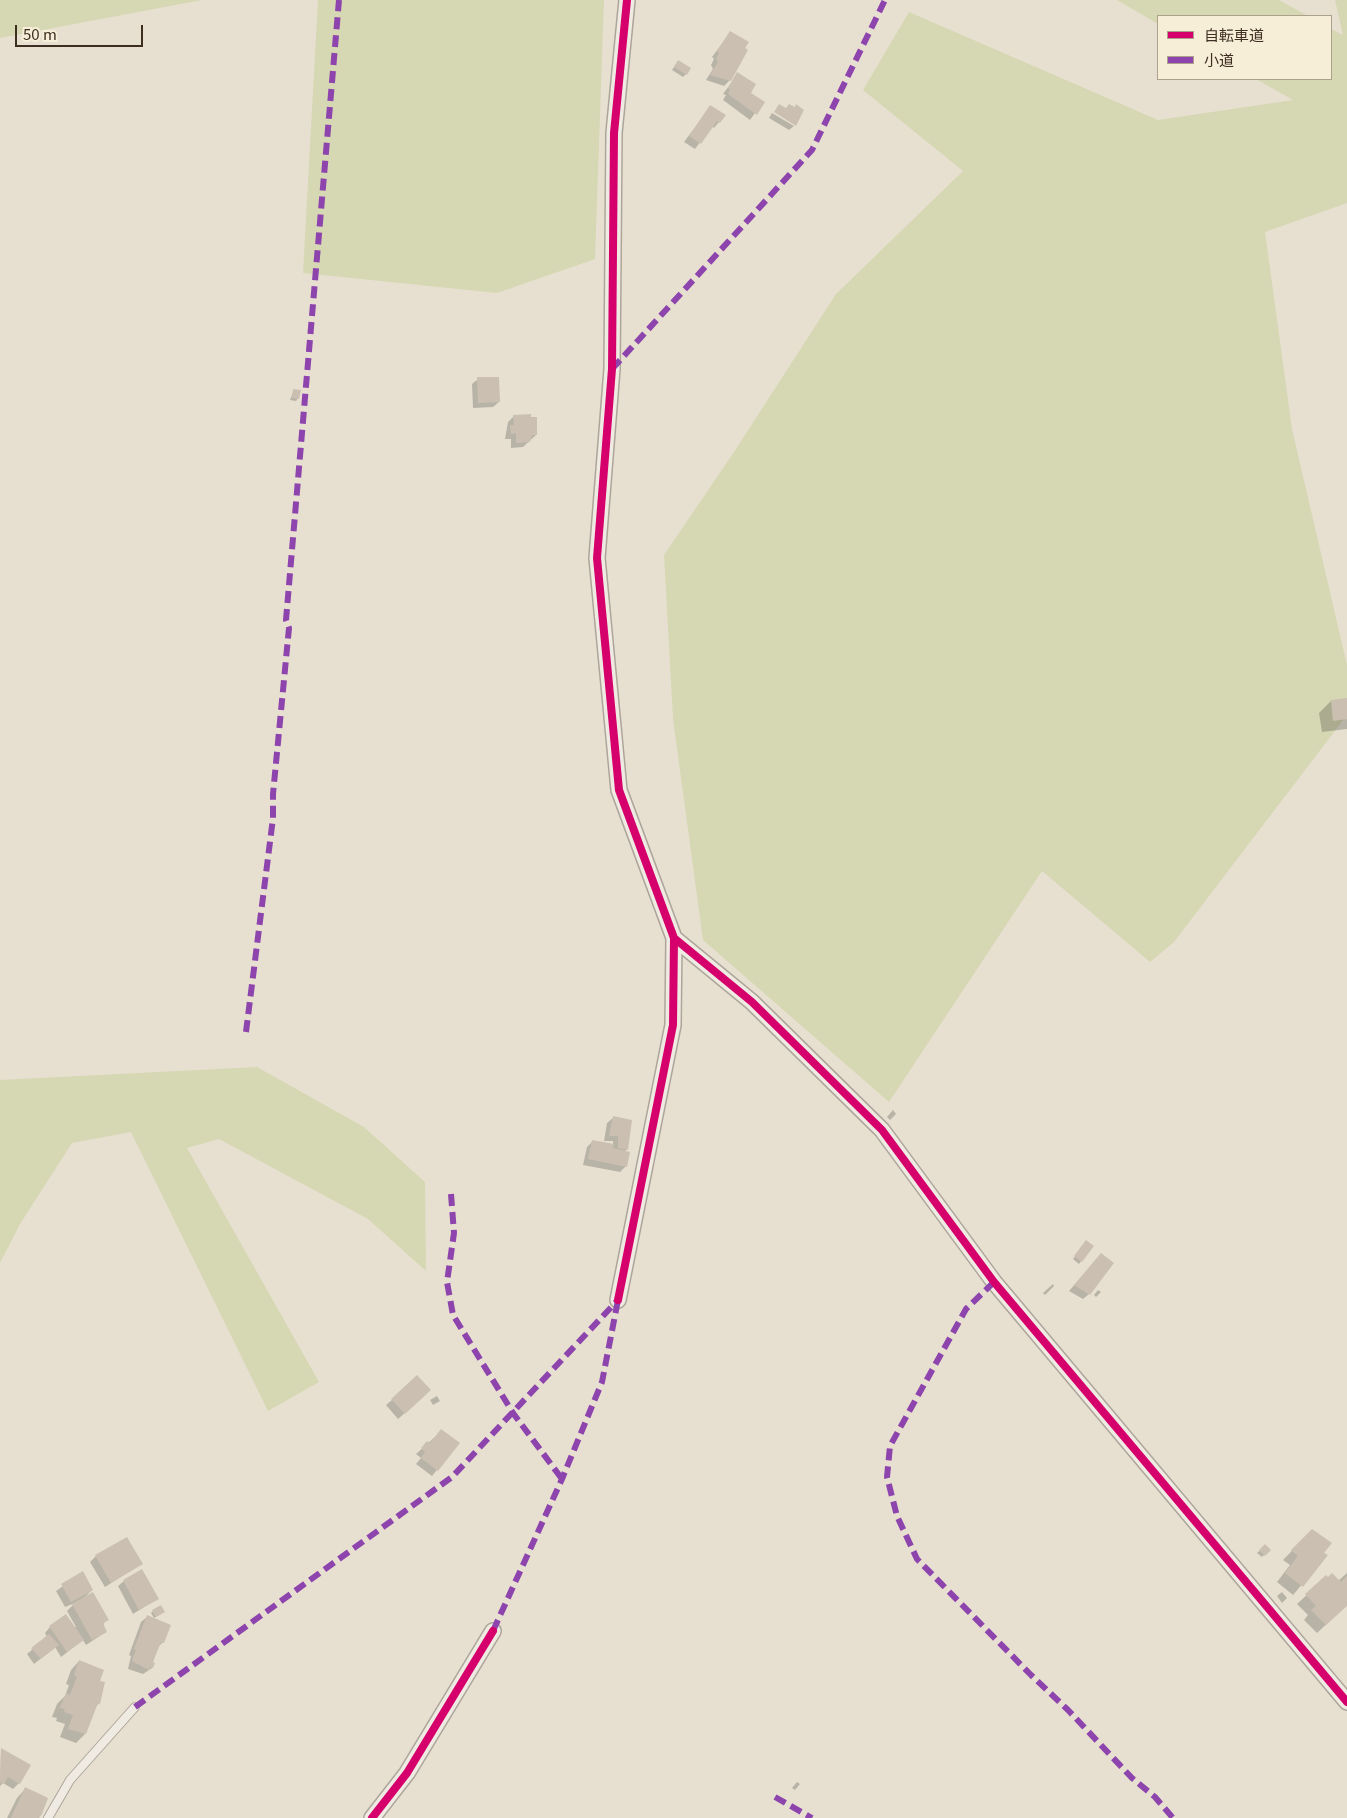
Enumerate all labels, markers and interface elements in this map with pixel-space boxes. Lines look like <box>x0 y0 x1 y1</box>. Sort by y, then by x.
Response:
scale bar <box>18 15 145 47</box>
legend <box>1157 15 1332 80</box>
text: 50 m <box>23 23 57 44</box>
text: 自転車道 <box>1204 24 1264 45</box>
text: 小道 <box>1204 49 1234 70</box>

